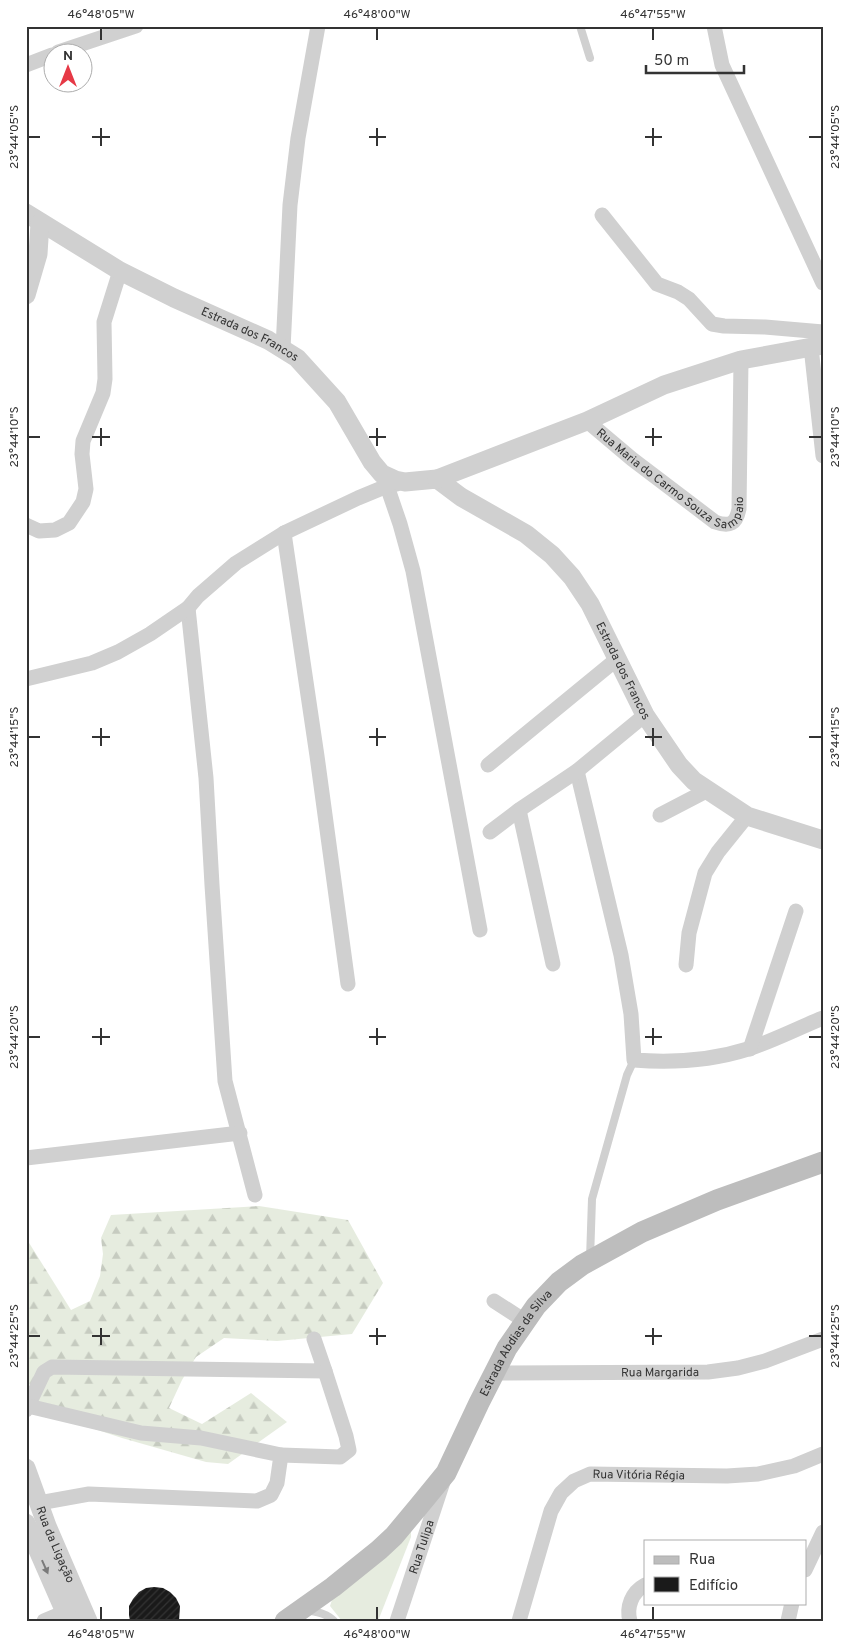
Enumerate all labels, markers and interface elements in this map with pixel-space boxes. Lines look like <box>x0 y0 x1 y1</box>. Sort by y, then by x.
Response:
text: 46°48'05"W <box>68 7 134 23</box>
text: 46°48'00"W <box>343 7 411 23</box>
text: 46°47'55"W <box>620 7 686 23</box>
north arrow <box>42 42 92 92</box>
scale bar <box>646 42 744 74</box>
text: N <box>63 48 73 65</box>
text: 50 m <box>654 52 689 71</box>
text: 23°44'05"S <box>7 105 23 169</box>
text: 23°44'05"S <box>828 105 844 169</box>
street label: Estrada dos Francos <box>198 304 301 366</box>
text: 23°44'10"S <box>7 406 23 468</box>
text: 23°44'10"S <box>828 406 844 468</box>
street label: Rua Maria do Carmo Souza Sampaio <box>593 425 748 533</box>
street label: Estrada dos Francos <box>591 620 653 724</box>
text: 23°44'15"S <box>7 707 23 767</box>
text: 23°44'15"S <box>828 707 844 767</box>
text: 23°44'20"S <box>7 1005 23 1069</box>
text: 23°44'20"S <box>828 1005 844 1069</box>
street label: Estrada Abdias da Silva <box>477 1287 556 1400</box>
text: 23°44'25"S <box>7 1304 23 1368</box>
text: 23°44'25"S <box>828 1304 844 1368</box>
street label: Rua Margarida <box>621 1365 699 1381</box>
street label: Rua Vitória Régia <box>592 1467 685 1484</box>
street label: Rua da Ligação <box>32 1504 78 1586</box>
street label: Rua Tulipa <box>406 1518 439 1576</box>
legend <box>644 1540 806 1604</box>
text: Rua <box>689 1551 715 1570</box>
one-way arrow <box>42 1560 50 1574</box>
text: Edifício <box>689 1577 738 1596</box>
text: 46°48'05"W <box>68 1627 134 1643</box>
text: 46°48'00"W <box>343 1627 411 1643</box>
text: 46°47'55"W <box>620 1627 686 1643</box>

